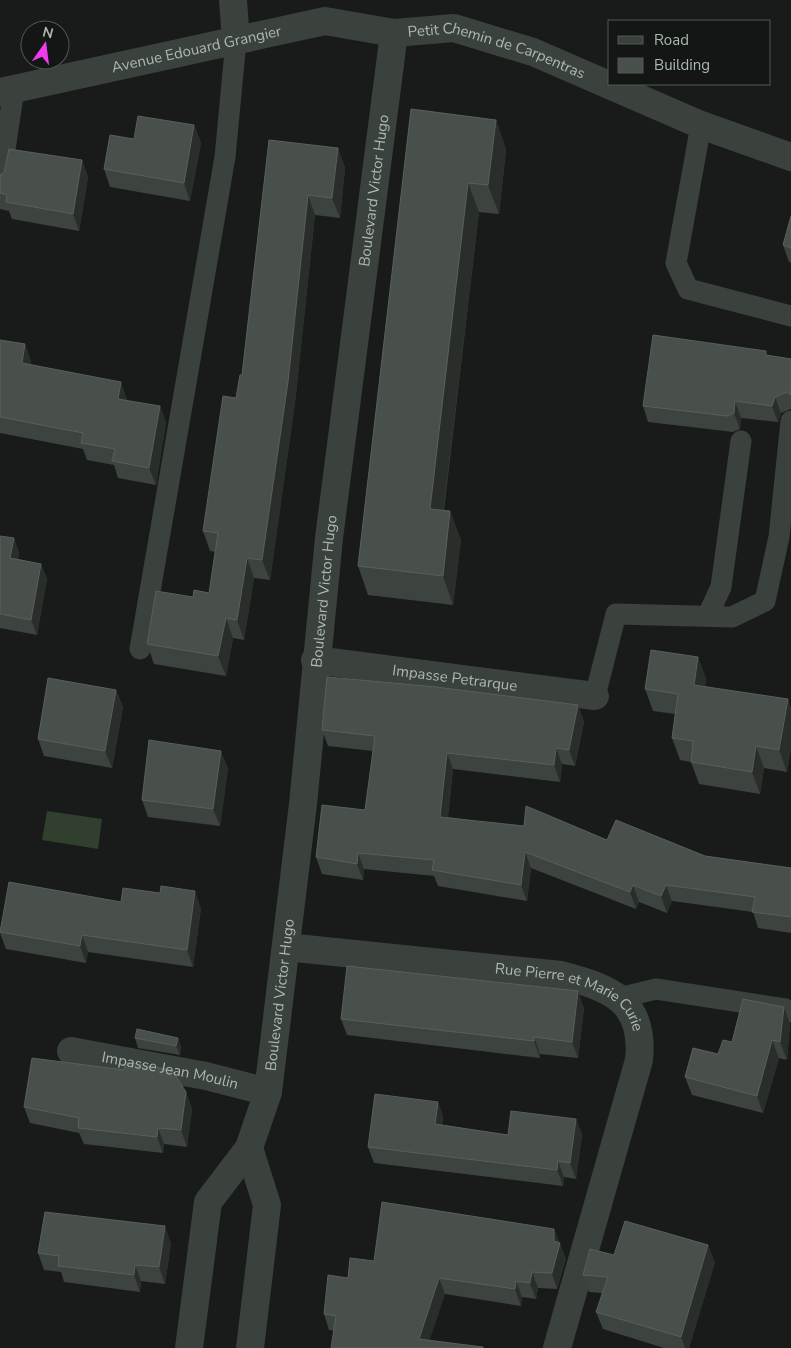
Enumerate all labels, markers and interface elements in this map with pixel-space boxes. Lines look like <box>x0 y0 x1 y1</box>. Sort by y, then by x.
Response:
street label: Petit Chemin de Carpentras <box>407 18 588 84</box>
north arrow <box>20 20 70 70</box>
legend <box>608 20 771 85</box>
street label: Avenue Edouard Grangier <box>110 21 284 77</box>
text: N <box>41 22 55 43</box>
text: Road <box>654 30 689 50</box>
text: Building <box>654 55 710 75</box>
street label: Boulevard Victor Hugo <box>354 113 393 268</box>
street label: Boulevard Victor Hugo <box>306 514 342 668</box>
street label: Impasse Petrarque <box>391 660 519 696</box>
street label: Boulevard Victor Hugo <box>261 918 299 1072</box>
street label: Rue Pierre et Marie Curie <box>494 958 648 1033</box>
street label: Impasse Jean Moulin <box>100 1047 241 1094</box>

